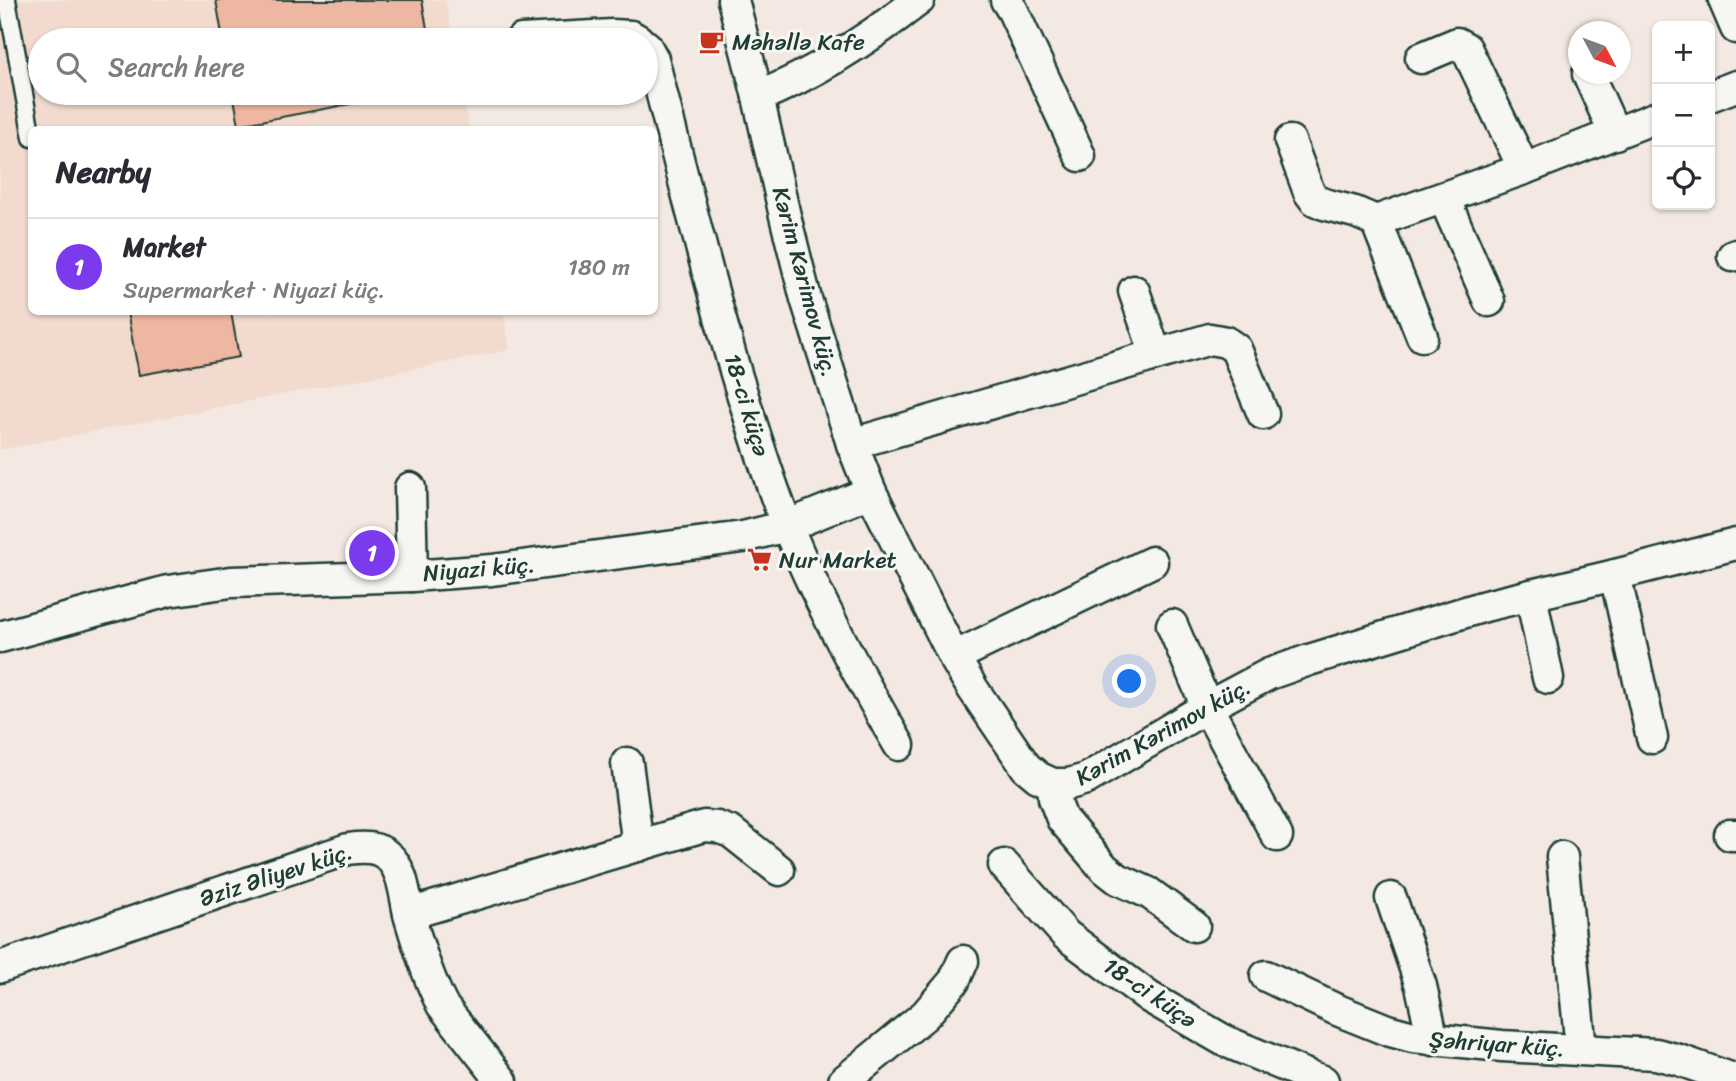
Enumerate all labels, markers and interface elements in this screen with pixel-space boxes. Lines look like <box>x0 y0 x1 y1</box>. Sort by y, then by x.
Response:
north arrow <box>1568 21 1631 84</box>
map controls <box>1652 21 1715 210</box>
button: + <box>1652 21 1715 84</box>
place label: Məhəllə Kafe <box>732 22 865 63</box>
search box <box>28 28 658 105</box>
cafe icon: Məhəllə Kafe <box>698 28 726 56</box>
text: Search here <box>108 44 245 90</box>
icon: search <box>52 48 90 86</box>
button: − <box>1652 84 1715 147</box>
text: Nearby <box>56 145 151 199</box>
button: locate <box>1652 147 1715 210</box>
street label: Kərim Kərimov küç. <box>760 182 850 382</box>
text: Market <box>123 224 206 270</box>
text: 1 <box>74 247 84 288</box>
text: 180 m <box>568 247 630 288</box>
text: Supermarket · Niyazi küç. <box>123 270 385 311</box>
street label: 18-ci küçə <box>712 348 782 462</box>
pin: 1 <box>349 527 395 579</box>
place label: Nur Market <box>779 540 897 581</box>
street label: Niyazi küç. <box>421 544 537 594</box>
supermarket icon: Nur Market <box>745 546 773 574</box>
your location <box>1112 664 1146 698</box>
street label: Kərim Kərimov küç. <box>1067 667 1259 797</box>
street label: Əziz Əliyev küç. <box>194 831 358 919</box>
street label: 18-ci küçə <box>1095 946 1206 1040</box>
street label: Şəhriyar küç. <box>1428 1019 1566 1069</box>

